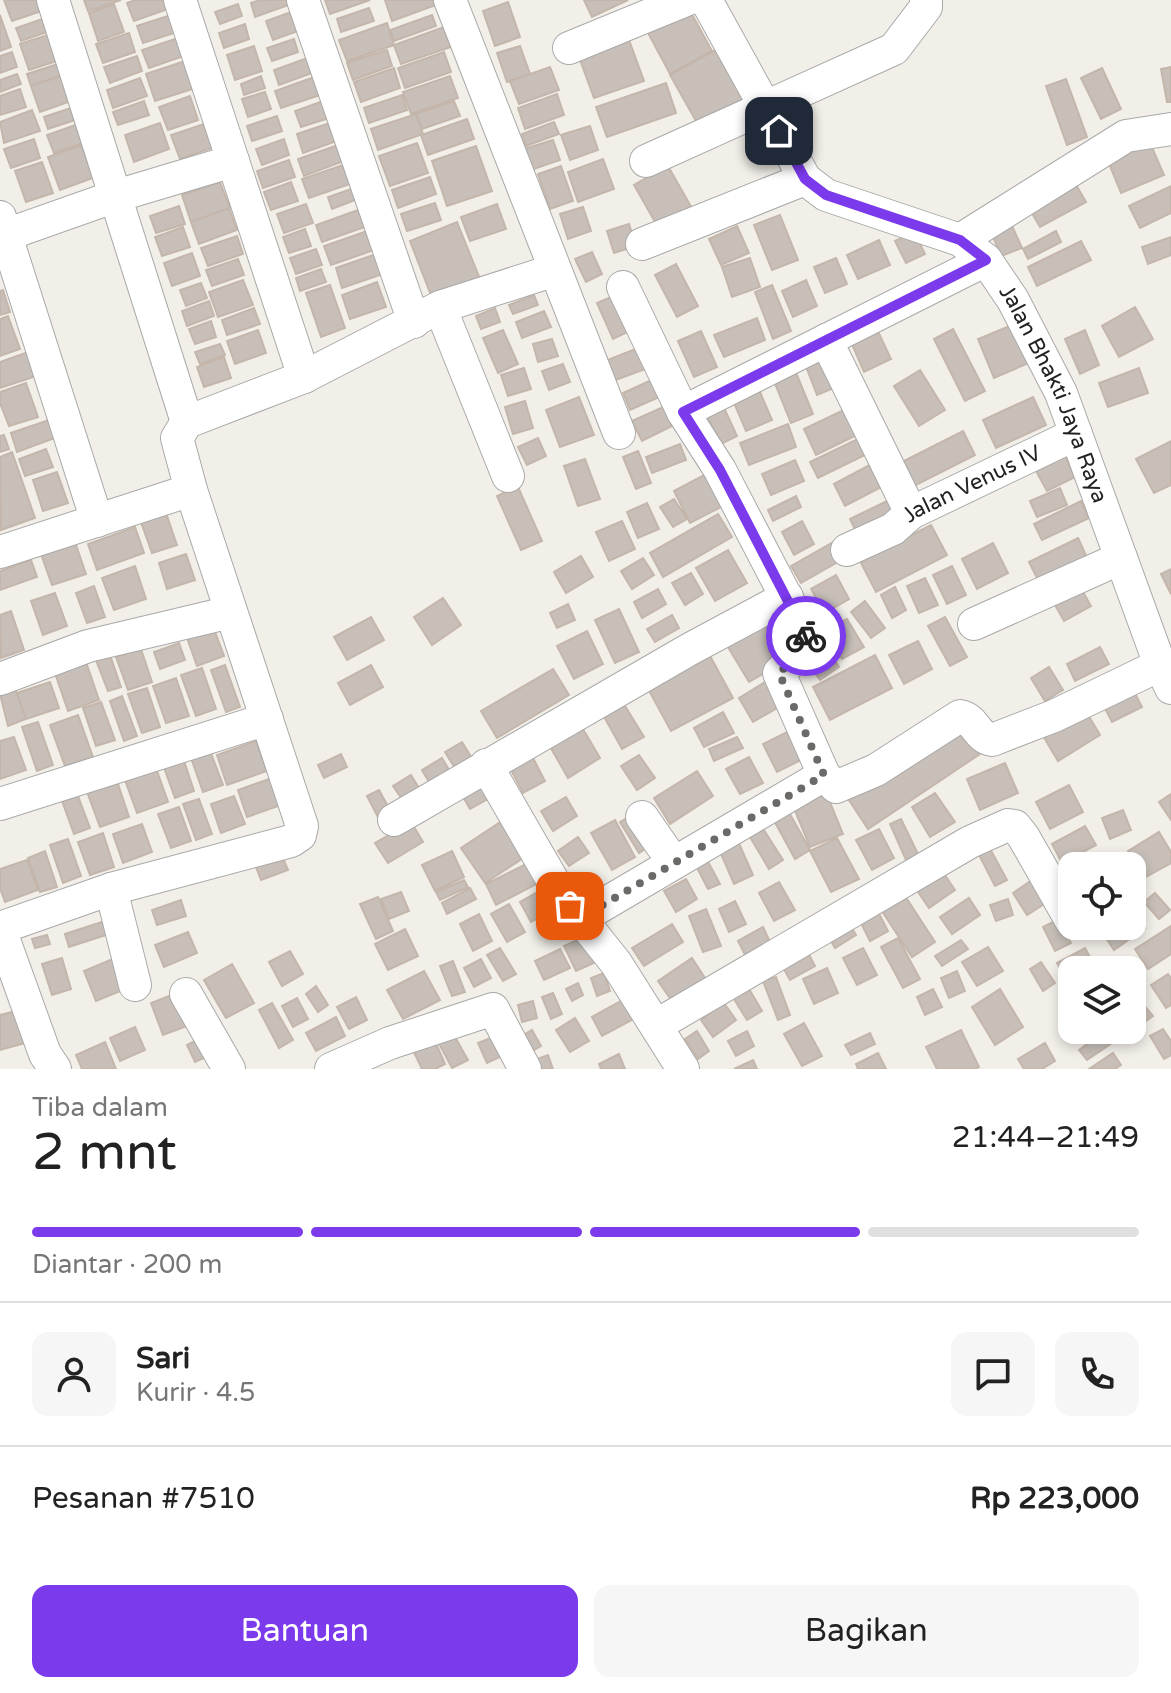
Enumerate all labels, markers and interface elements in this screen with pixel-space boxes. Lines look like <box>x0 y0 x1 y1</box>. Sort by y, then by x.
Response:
pin <box>745 97 813 165</box>
icon: home <box>757 109 801 153</box>
street label: Jalan Bhakti Jaya Raya <box>994 280 1113 507</box>
street label: Jalan Venus IV <box>896 440 1045 528</box>
courier <box>766 596 846 676</box>
icon: bike <box>784 614 828 658</box>
map controls <box>1058 852 1146 1044</box>
button: locate <box>1058 852 1146 940</box>
pin <box>536 872 604 940</box>
icon: bag <box>548 884 592 928</box>
button: layers <box>1058 956 1146 1044</box>
text: Tiba dalam <box>32 1092 168 1123</box>
text: 21:44–21:49 <box>952 1119 1139 1156</box>
text: 2 mnt <box>32 1121 177 1184</box>
text: Diantar · 200 m <box>32 1249 222 1280</box>
button: person <box>32 1332 116 1416</box>
button: chat <box>951 1332 1035 1416</box>
button: phone <box>1055 1332 1139 1416</box>
text: Sari <box>136 1340 190 1377</box>
text: Kurir · 4.5 <box>136 1377 255 1408</box>
text: Pesanan #7510 <box>32 1480 255 1517</box>
text: Rp 223,000 <box>970 1480 1139 1517</box>
button: Bantuan <box>32 1585 578 1677</box>
button: Bagikan <box>594 1585 1139 1677</box>

